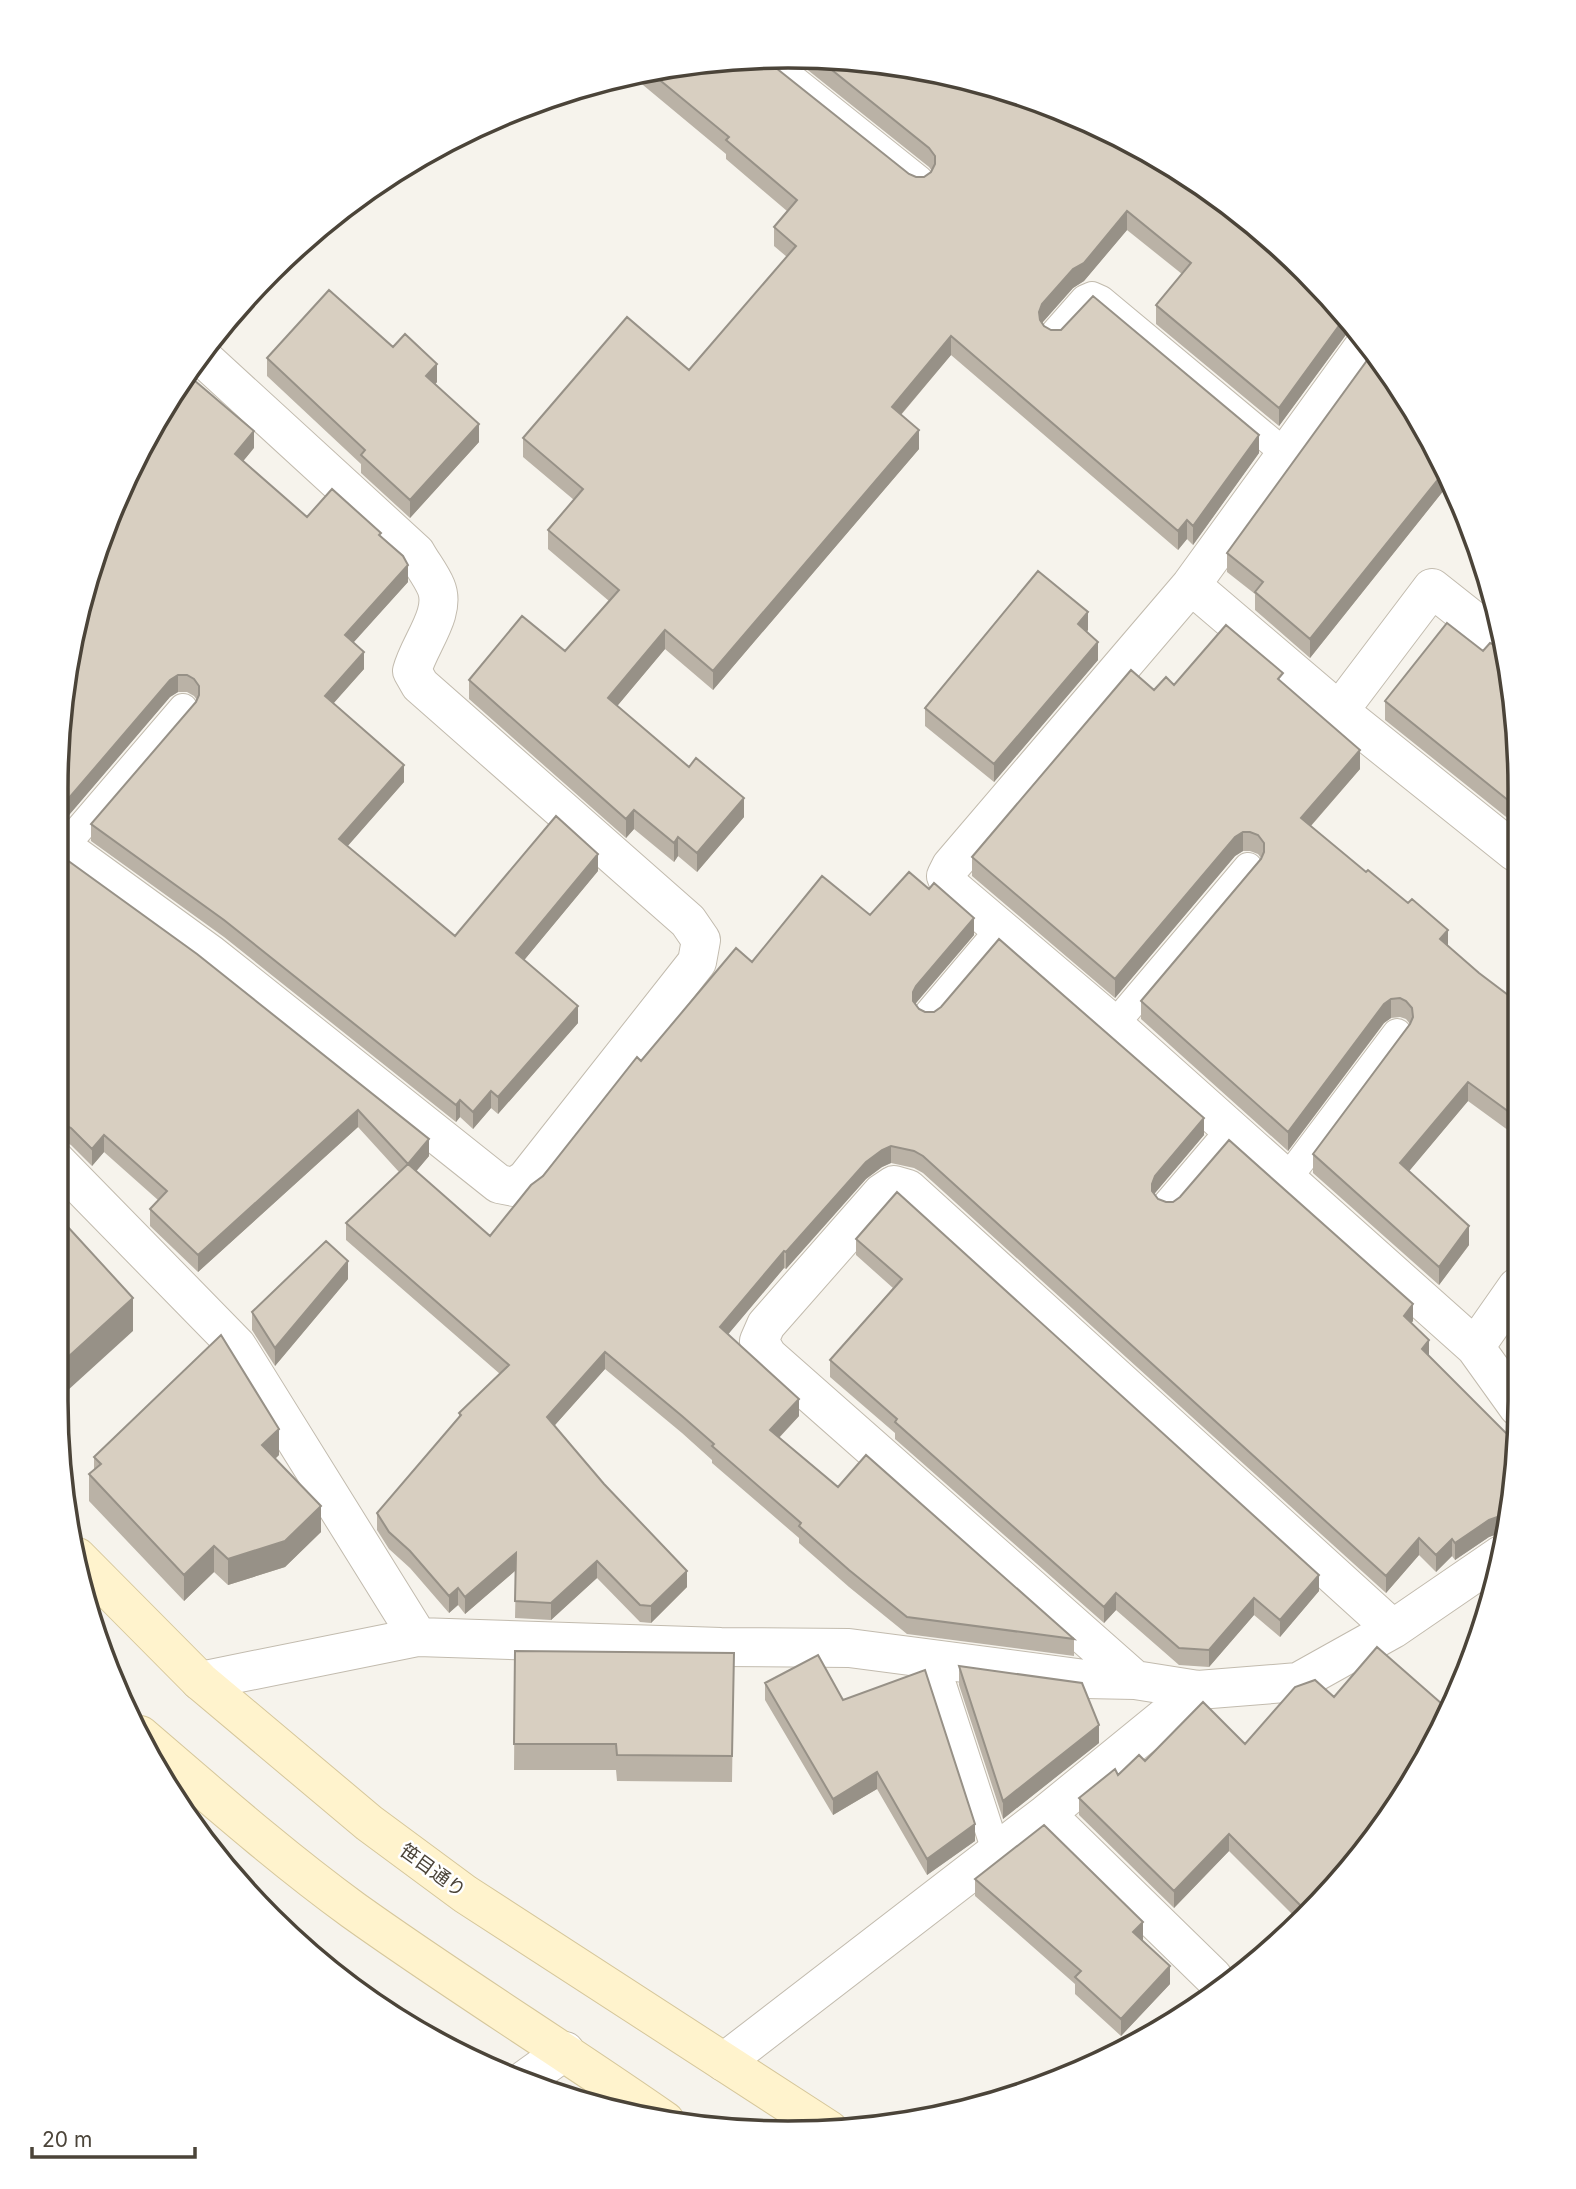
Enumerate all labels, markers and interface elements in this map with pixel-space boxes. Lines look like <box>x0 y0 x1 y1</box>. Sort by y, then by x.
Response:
street label: 笹目通り <box>395 1839 470 1902</box>
scale bar <box>32 2116 194 2160</box>
text: 20 m <box>42 2127 92 2152</box>

